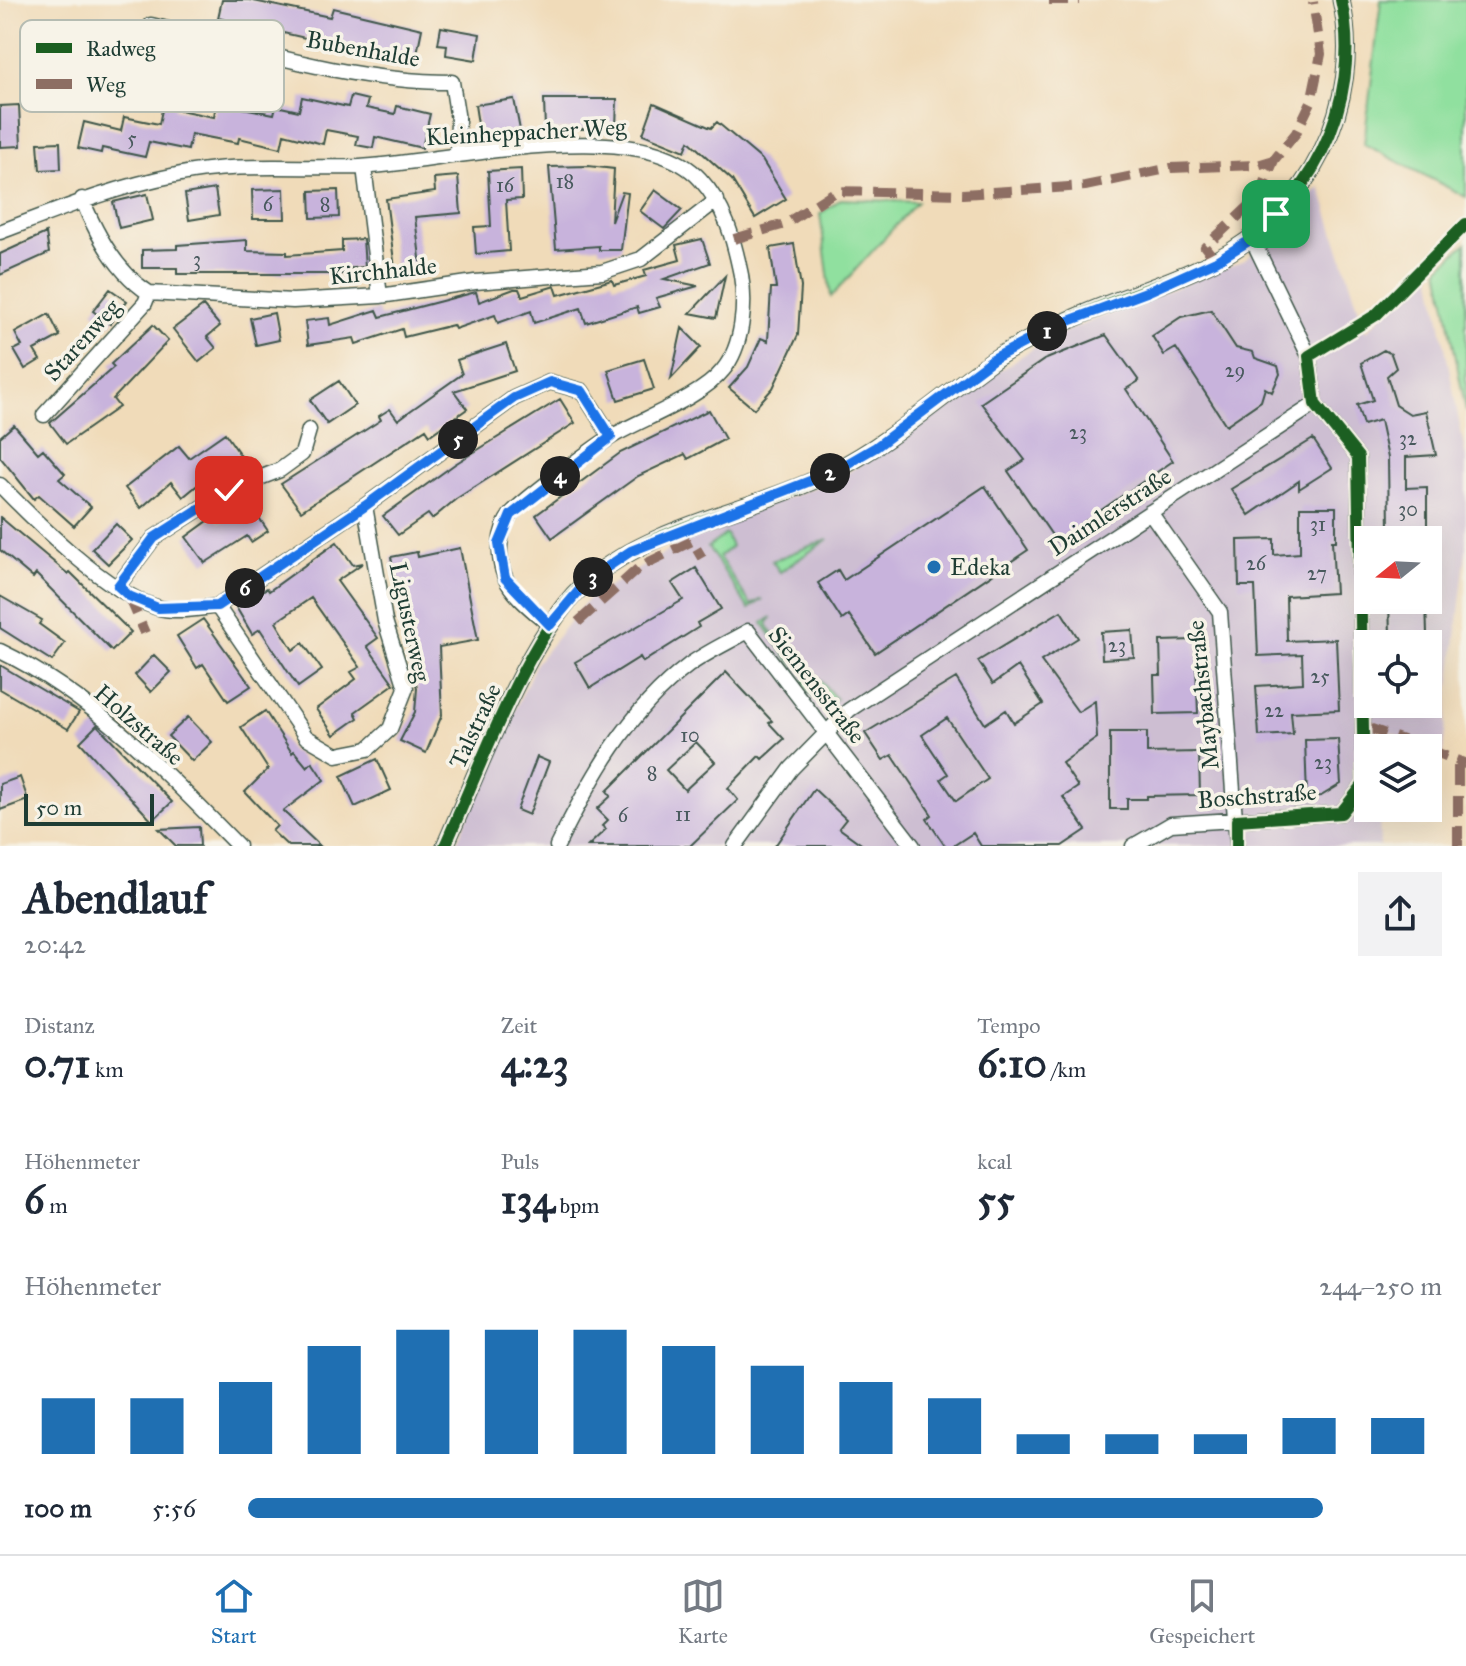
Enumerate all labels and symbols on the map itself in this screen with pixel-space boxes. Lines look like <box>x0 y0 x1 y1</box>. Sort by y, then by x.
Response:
legend <box>20 20 284 112</box>
street label: Bubenhalde <box>304 24 422 74</box>
text: Radweg <box>86 35 156 62</box>
text: Weg <box>86 71 126 98</box>
street label: Kleinheppacher Weg <box>425 112 628 152</box>
house number: 5 <box>127 126 137 150</box>
house number: 18 <box>556 169 574 193</box>
house number: 16 <box>496 173 515 197</box>
pin <box>1242 180 1310 248</box>
house number: 6 <box>263 192 274 216</box>
house number: 8 <box>320 192 330 216</box>
house number: 3 <box>193 247 201 271</box>
street label: Kirchhalde <box>328 250 438 292</box>
street label: Starenweg <box>37 292 127 387</box>
pin: 1 <box>1027 311 1067 351</box>
house number: 29 <box>1225 358 1245 382</box>
pin: 5 <box>438 419 478 459</box>
house number: 23 <box>1069 420 1087 444</box>
house number: 32 <box>1399 426 1417 450</box>
pin: 2 <box>810 453 850 493</box>
pin <box>195 456 263 524</box>
pin: 4 <box>540 456 580 496</box>
street label: Daimlerstraße <box>1043 461 1177 563</box>
house number: 30 <box>1398 497 1418 521</box>
house number: 31 <box>1310 512 1326 536</box>
north arrow <box>1354 526 1442 614</box>
house number: 26 <box>1246 551 1267 575</box>
place label: Edeka <box>950 552 1011 582</box>
pin: 3 <box>573 557 613 597</box>
marker: Edeka <box>925 558 943 576</box>
street label: Ligusterweg <box>383 559 437 685</box>
house number: 27 <box>1307 561 1327 585</box>
pin: 6 <box>225 568 265 608</box>
street label: Maybachstraße <box>1180 619 1226 771</box>
street label: Siemensstraße <box>762 620 872 750</box>
house number: 23 <box>1108 633 1126 657</box>
house number: 25 <box>1310 664 1330 688</box>
street label: Holzstraße <box>88 678 190 772</box>
street label: Talstraße <box>442 679 508 773</box>
house number: 22 <box>1264 698 1284 722</box>
house number: 10 <box>680 723 700 747</box>
house number: 23 <box>1314 750 1332 774</box>
house number: 8 <box>647 761 657 785</box>
street label: Boschstraße <box>1197 777 1317 815</box>
scale bar <box>24 790 154 826</box>
house number: 11 <box>675 802 691 826</box>
house number: 6 <box>618 803 629 827</box>

